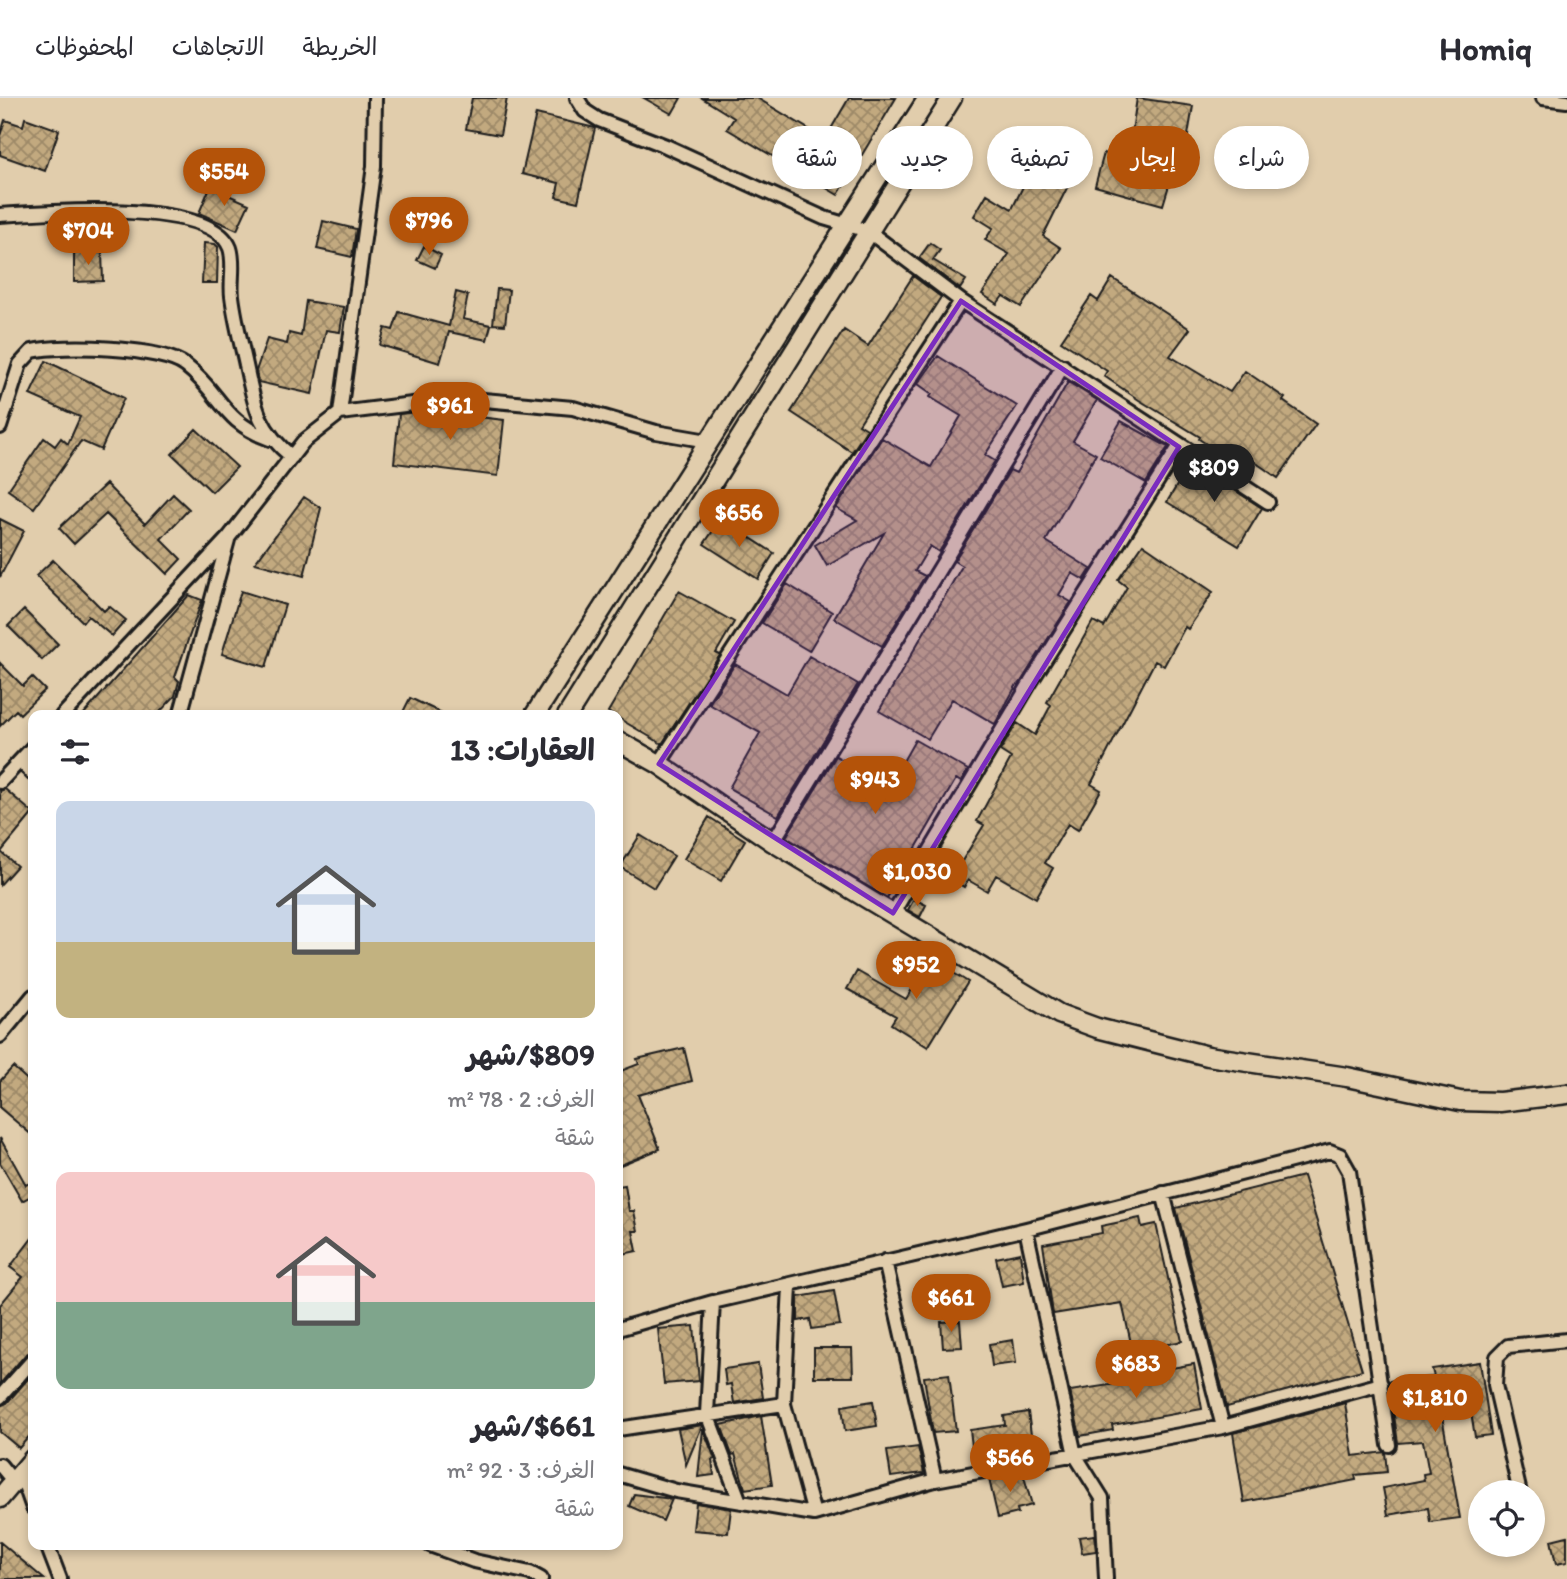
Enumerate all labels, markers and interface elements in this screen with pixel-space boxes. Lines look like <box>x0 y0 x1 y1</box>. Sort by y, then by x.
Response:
text: Homiq <box>1439 29 1532 68</box>
text: المحفوظات <box>35 32 134 61</box>
text: الاتجاهات <box>172 32 265 61</box>
text: الخريطة <box>303 32 377 61</box>
chip: شقة <box>772 126 862 189</box>
chip: جديد <box>876 126 973 189</box>
chip: تصفية <box>987 126 1093 189</box>
chip: إيجار <box>1107 126 1200 189</box>
chip: شراء <box>1214 126 1309 189</box>
pin: $554 <box>183 148 265 208</box>
text: $554 <box>199 157 249 185</box>
pin: $796 <box>388 198 470 257</box>
text: $796 <box>405 206 453 234</box>
pin: $704 <box>47 208 129 267</box>
text: $704 <box>62 216 114 244</box>
pin: $961 <box>409 382 491 442</box>
text: $961 <box>427 391 473 419</box>
pin: $809 <box>1173 444 1255 504</box>
text: $809 <box>1189 453 1239 481</box>
pin: $656 <box>698 490 780 549</box>
text: $656 <box>715 498 763 526</box>
text: العقارات: 13 <box>450 731 595 768</box>
icon: filters <box>56 733 94 771</box>
pin: $943 <box>834 756 916 816</box>
text: $943 <box>850 765 900 793</box>
icon: home <box>263 847 389 973</box>
pin: $1,030 <box>860 848 974 908</box>
text: $1,030 <box>883 857 951 885</box>
pin: $952 <box>875 942 957 1001</box>
text: $952 <box>892 950 940 978</box>
text: $809/شهر <box>467 1036 595 1073</box>
text: الغرف: 2 · 78 m² <box>447 1085 595 1113</box>
text: شقة <box>555 1123 595 1151</box>
icon: home <box>263 1218 389 1344</box>
pin: $661 <box>910 1274 992 1334</box>
text: $661 <box>928 1283 974 1311</box>
pin: $683 <box>1095 1340 1177 1400</box>
text: $683 <box>1112 1349 1160 1377</box>
pin: $1,810 <box>1378 1374 1492 1434</box>
text: $1,810 <box>1402 1383 1468 1411</box>
text: $661/شهر <box>472 1407 595 1444</box>
pin: $566 <box>969 1434 1051 1494</box>
text: $566 <box>986 1443 1034 1471</box>
text: الغرف: 3 · 92 m² <box>447 1456 595 1484</box>
map controls <box>1468 1480 1545 1557</box>
button: locate <box>1468 1480 1545 1557</box>
text: شقة <box>555 1494 595 1522</box>

